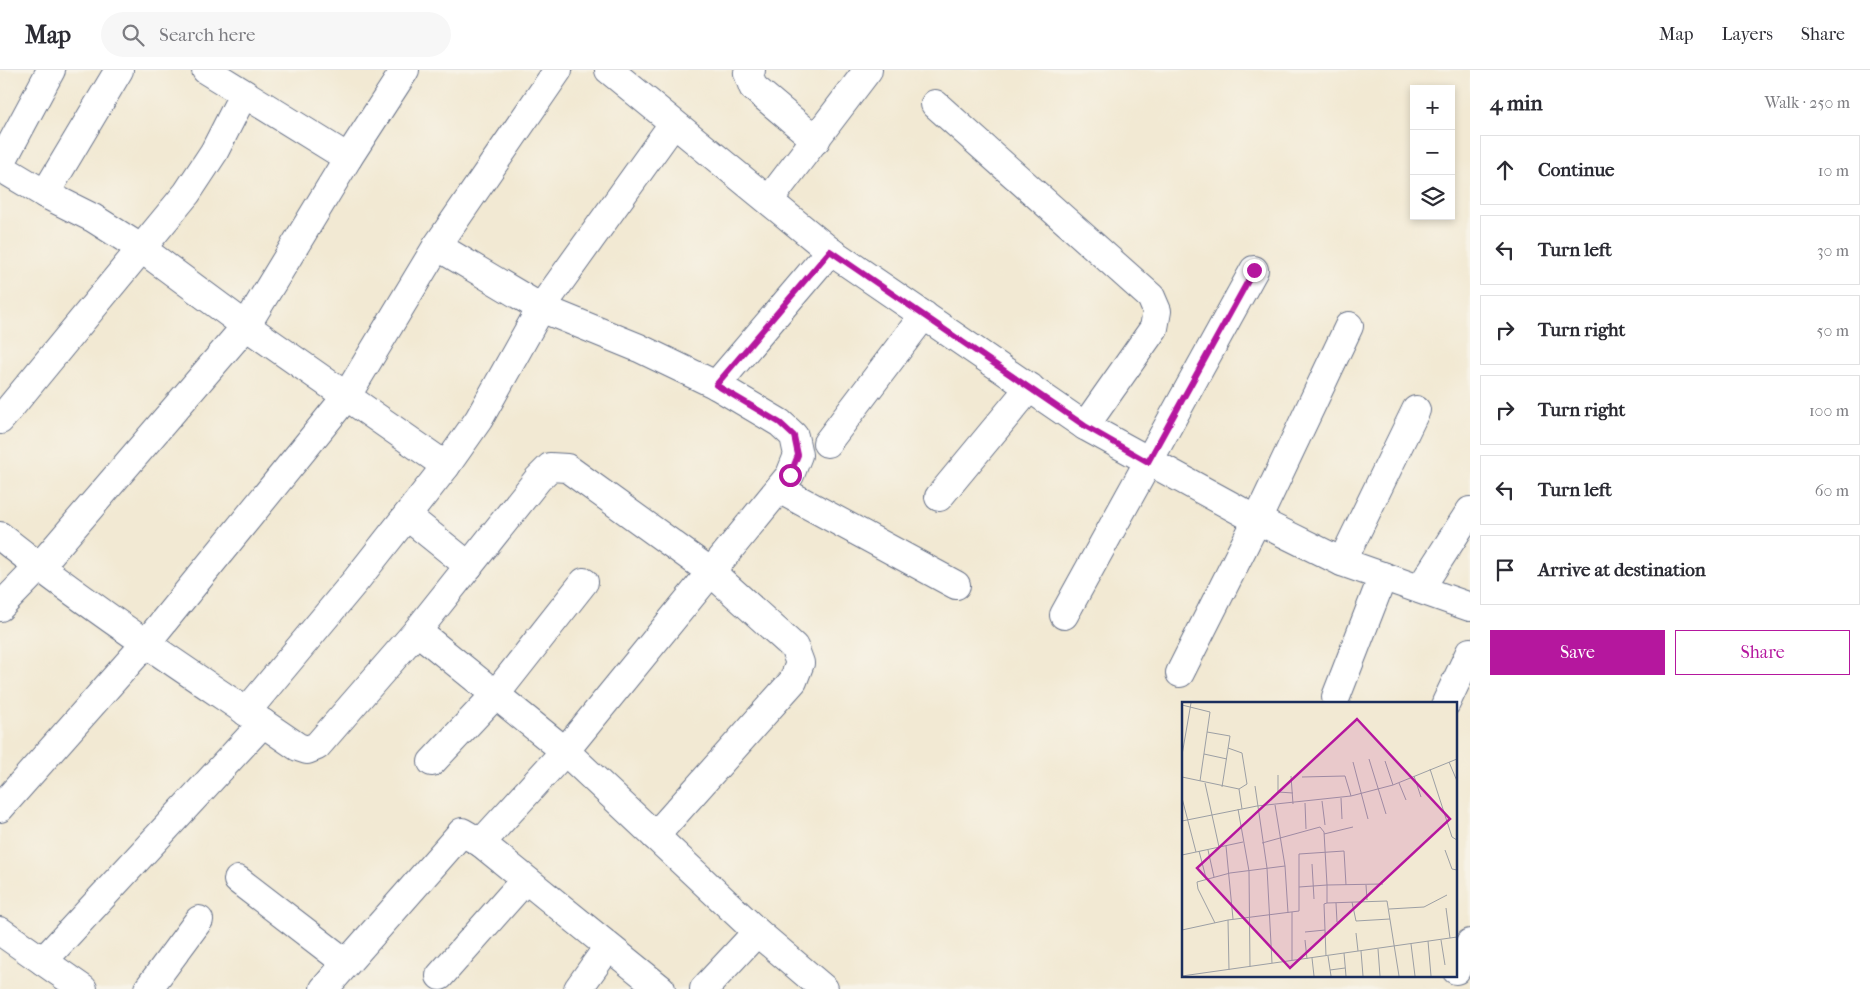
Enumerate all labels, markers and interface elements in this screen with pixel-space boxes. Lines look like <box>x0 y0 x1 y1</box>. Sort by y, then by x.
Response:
search box <box>101 12 451 57</box>
text: Map <box>25 21 71 49</box>
icon: search <box>119 21 147 49</box>
text: Search here <box>159 24 255 46</box>
text: Map <box>1659 24 1693 45</box>
text: Layers <box>1721 24 1773 45</box>
text: Share <box>1801 24 1845 45</box>
map controls <box>1410 85 1455 220</box>
button: + <box>1410 85 1455 130</box>
text: 4 min <box>1490 91 1543 115</box>
text: Walk · 250 m <box>1765 93 1850 112</box>
button: − <box>1410 130 1455 175</box>
icon: ahead <box>1491 156 1519 184</box>
text: Continue <box>1538 159 1614 181</box>
text: 10 m <box>1818 161 1849 180</box>
button: layers <box>1410 175 1455 220</box>
icon: left <box>1491 236 1519 264</box>
text: Turn left <box>1538 239 1612 261</box>
text: 30 m <box>1817 241 1849 260</box>
route end <box>1243 259 1266 282</box>
icon: right <box>1491 316 1519 344</box>
text: Turn right <box>1538 319 1625 341</box>
text: 50 m <box>1817 321 1849 340</box>
icon: right <box>1491 396 1519 424</box>
text: Turn right <box>1538 399 1625 421</box>
text: 100 m <box>1809 401 1849 420</box>
route start <box>779 464 802 487</box>
icon: left <box>1491 476 1519 504</box>
text: Turn left <box>1538 479 1612 501</box>
text: 60 m <box>1815 481 1849 500</box>
icon: arrive <box>1491 556 1519 584</box>
text: Arrive at destination <box>1538 559 1706 581</box>
button: Save <box>1490 630 1665 675</box>
button: Share <box>1675 630 1850 675</box>
inset map <box>1182 702 1458 976</box>

